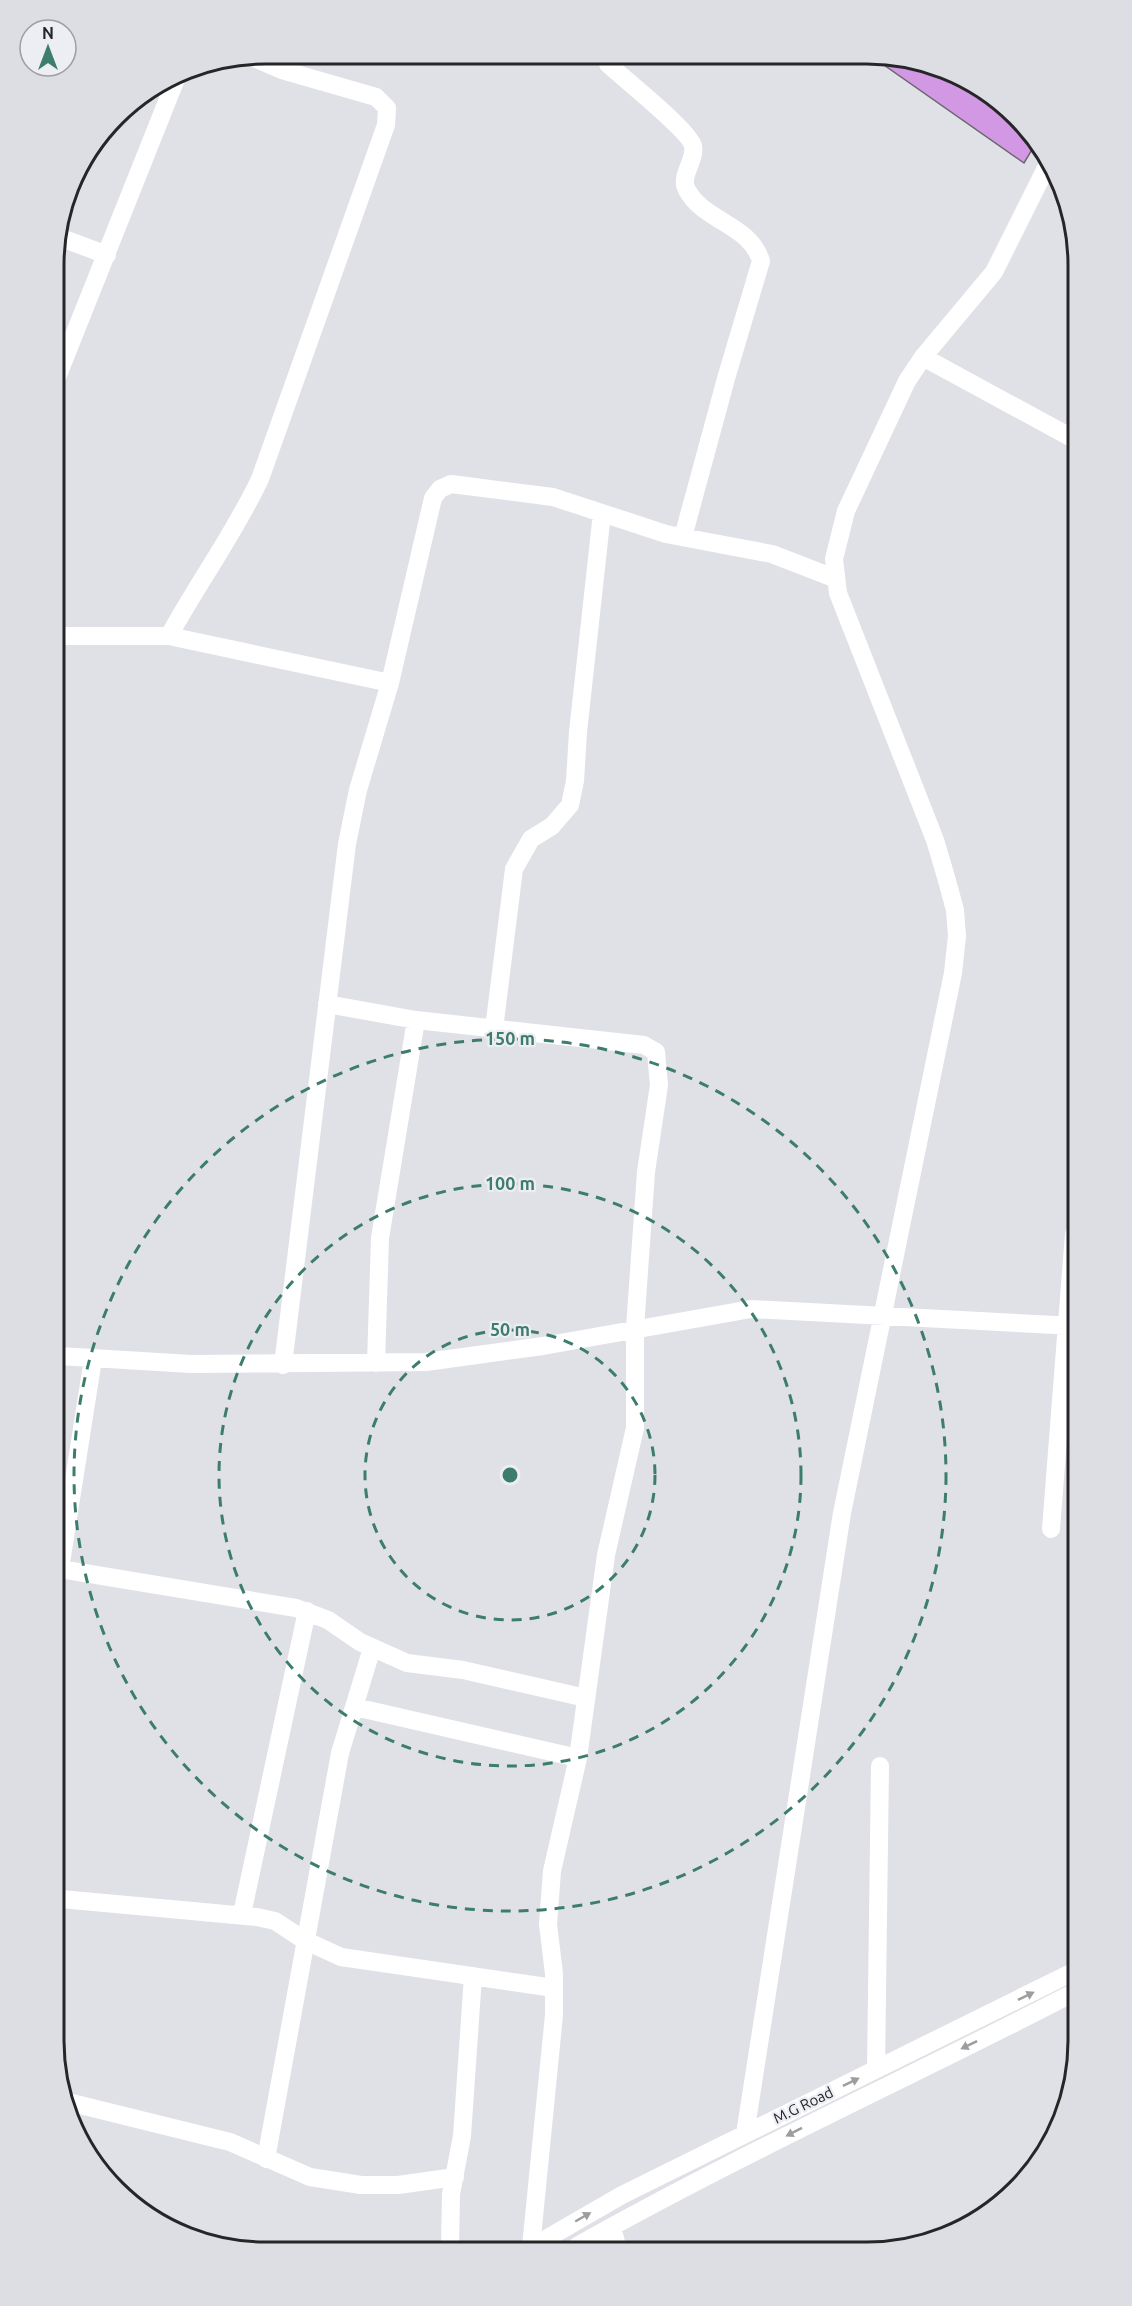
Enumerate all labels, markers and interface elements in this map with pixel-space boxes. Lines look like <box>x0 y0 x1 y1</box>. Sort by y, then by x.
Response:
north arrow <box>18 18 78 78</box>
text: N <box>42 24 54 42</box>
text: 150 m <box>485 1028 535 1048</box>
text: 100 m <box>485 1173 535 1193</box>
text: 50 m <box>490 1319 530 1339</box>
centre of rings <box>500 1465 520 1485</box>
one-way arrow <box>1017 1991 1034 2000</box>
one-way arrow <box>960 2041 977 2050</box>
one-way arrow <box>842 2077 859 2087</box>
street label: M.G Road <box>770 2083 836 2127</box>
one-way arrow <box>785 2127 802 2137</box>
one-way arrow <box>575 2212 591 2223</box>

